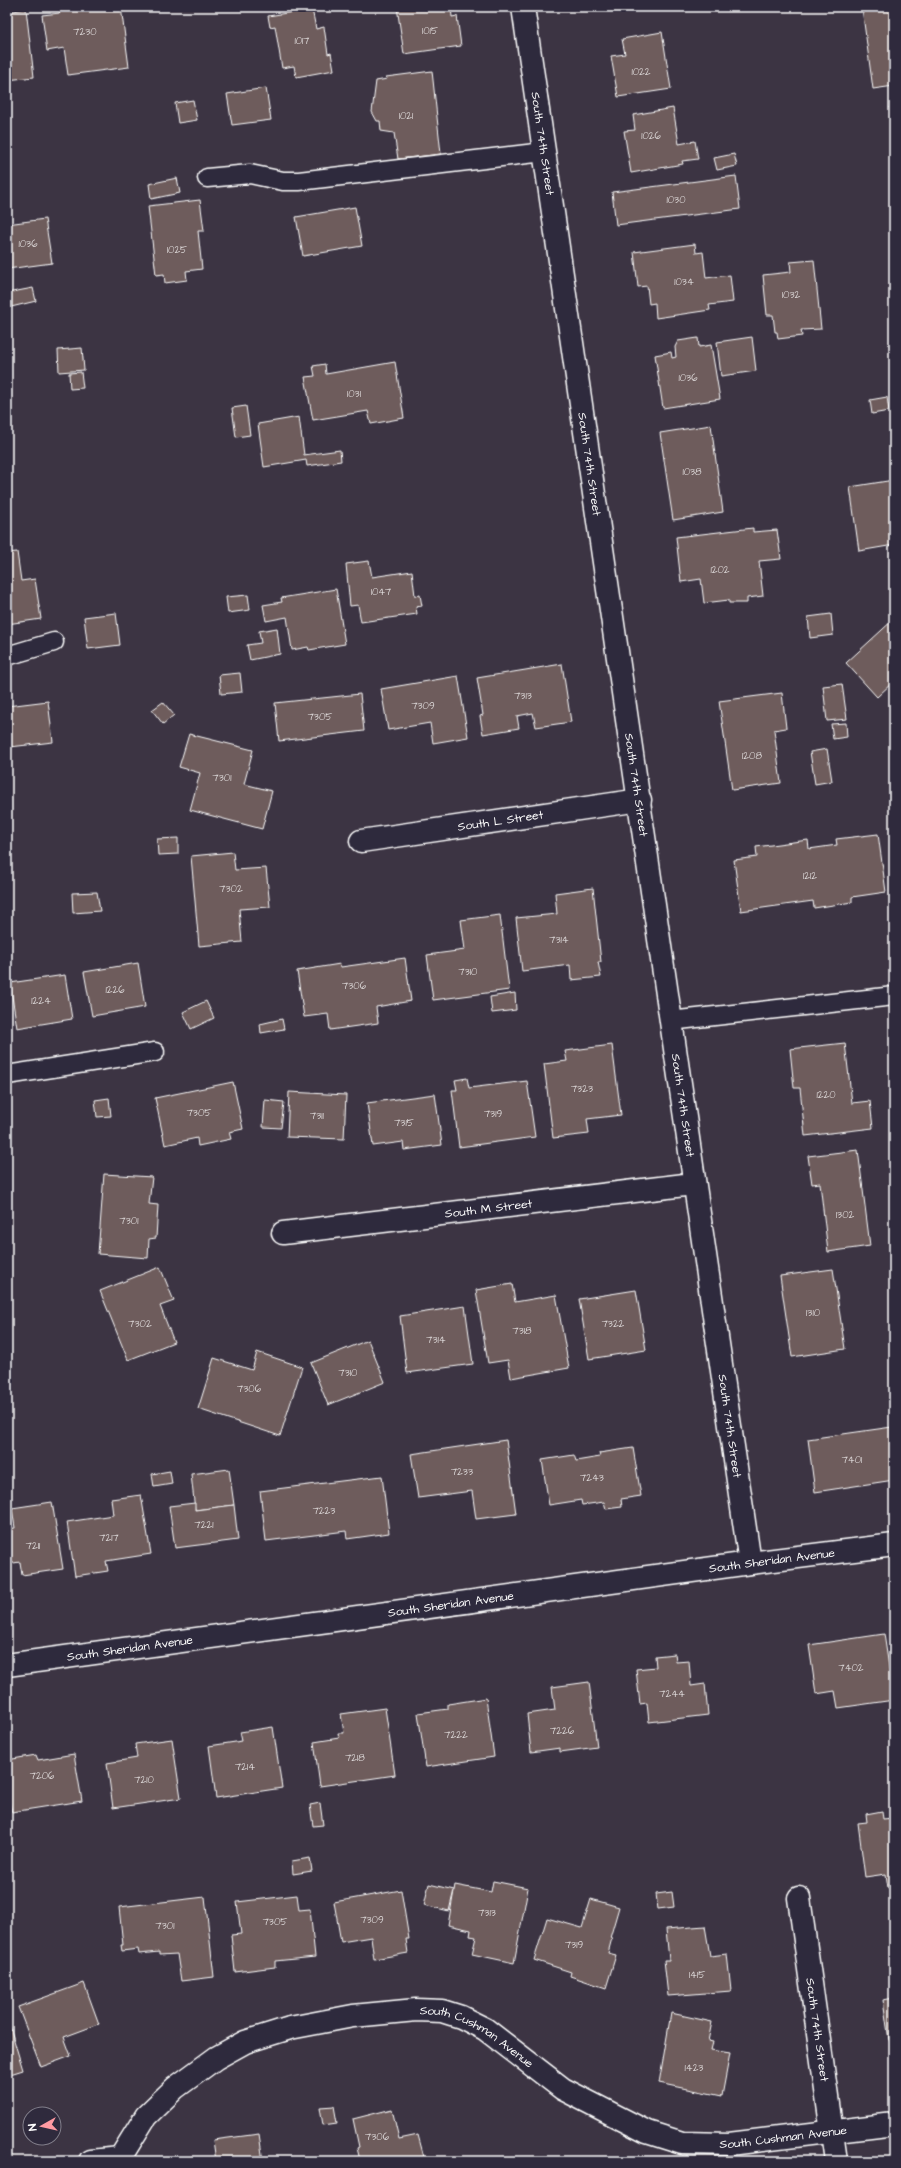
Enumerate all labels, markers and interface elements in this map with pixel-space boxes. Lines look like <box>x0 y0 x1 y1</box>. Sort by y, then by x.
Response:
house number: 1015 <box>422 24 438 38</box>
house number: 7230 <box>73 25 97 39</box>
house number: 1017 <box>294 34 310 48</box>
house number: 1022 <box>631 65 651 79</box>
street label: South 74th Street <box>527 91 559 197</box>
house number: 1021 <box>399 109 414 123</box>
house number: 1026 <box>641 129 662 143</box>
house number: 1030 <box>667 193 685 207</box>
house number: 1036 <box>19 237 38 251</box>
house number: 1025 <box>167 243 187 257</box>
house number: 1034 <box>674 275 694 289</box>
house number: 1032 <box>782 288 800 302</box>
house number: 1036 <box>679 371 698 385</box>
house number: 1031 <box>347 387 362 401</box>
street label: South 74th Street <box>574 411 606 517</box>
house number: 1038 <box>682 465 702 479</box>
house number: 1202 <box>710 563 730 577</box>
house number: 1047 <box>371 585 391 599</box>
house number: 7313 <box>514 689 532 703</box>
house number: 7309 <box>411 699 435 713</box>
house number: 7305 <box>308 710 332 724</box>
street label: South 74th Street <box>621 732 652 838</box>
house number: 1208 <box>742 749 762 763</box>
house number: 7301 <box>213 771 232 785</box>
street label: South L Street <box>457 806 545 835</box>
house number: 1212 <box>803 869 817 883</box>
house number: 7302 <box>219 882 243 896</box>
house number: 7314 <box>549 933 569 947</box>
house number: 7310 <box>459 965 477 979</box>
house number: 7306 <box>342 979 367 993</box>
house number: 1226 <box>106 983 125 997</box>
house number: 1224 <box>31 994 51 1008</box>
street label: South 74th Street <box>667 1052 699 1158</box>
house number: 7323 <box>571 1082 593 1096</box>
house number: 1220 <box>816 1088 836 1102</box>
house number: 7305 <box>187 1106 211 1120</box>
house number: 7319 <box>484 1107 502 1121</box>
house number: 7311 <box>310 1109 325 1123</box>
house number: 7315 <box>394 1116 414 1130</box>
street label: South M Street <box>444 1195 533 1222</box>
house number: 1302 <box>836 1208 854 1222</box>
house number: 7301 <box>120 1214 139 1228</box>
house number: 1310 <box>806 1306 820 1320</box>
house number: 7302 <box>128 1317 152 1331</box>
house number: 7322 <box>602 1317 625 1331</box>
house number: 7318 <box>512 1324 532 1338</box>
house number: 7314 <box>426 1333 446 1347</box>
house number: 7310 <box>339 1366 357 1380</box>
street label: South 74th Street <box>714 1373 746 1479</box>
house number: 7306 <box>237 1382 262 1396</box>
house number: 7401 <box>842 1453 863 1467</box>
house number: 7233 <box>451 1465 473 1479</box>
house number: 7243 <box>580 1471 604 1485</box>
house number: 7223 <box>313 1504 335 1518</box>
house number: 7221 <box>195 1518 214 1532</box>
house number: 7217 <box>99 1531 119 1545</box>
house number: 7211 <box>26 1539 41 1553</box>
street label: South Sheridan Avenue <box>708 1544 836 1577</box>
street label: South Sheridan Avenue <box>387 1587 515 1621</box>
street label: South Sheridan Avenue <box>66 1631 194 1665</box>
house number: 7402 <box>839 1661 864 1675</box>
house number: 7244 <box>659 1687 685 1701</box>
house number: 7226 <box>550 1724 575 1738</box>
house number: 7222 <box>444 1728 468 1742</box>
house number: 7218 <box>345 1751 365 1765</box>
house number: 7214 <box>235 1760 255 1774</box>
house number: 7206 <box>30 1769 55 1783</box>
house number: 7210 <box>134 1773 154 1787</box>
house number: 7313 <box>478 1906 496 1920</box>
house number: 7309 <box>360 1913 384 1927</box>
house number: 7305 <box>263 1915 287 1929</box>
house number: 7301 <box>156 1919 175 1933</box>
house number: 7319 <box>565 1938 583 1952</box>
house number: 1415 <box>689 1968 705 1982</box>
street label: South 74th Street <box>802 1977 833 2083</box>
street label: South Cushman Avenue <box>419 2002 537 2072</box>
house number: 1423 <box>685 2061 703 2075</box>
north arrow <box>22 2106 62 2146</box>
street label: South Cushman Avenue <box>719 2121 848 2153</box>
text: N <box>25 2123 41 2132</box>
house number: 7306 <box>365 2130 390 2144</box>

